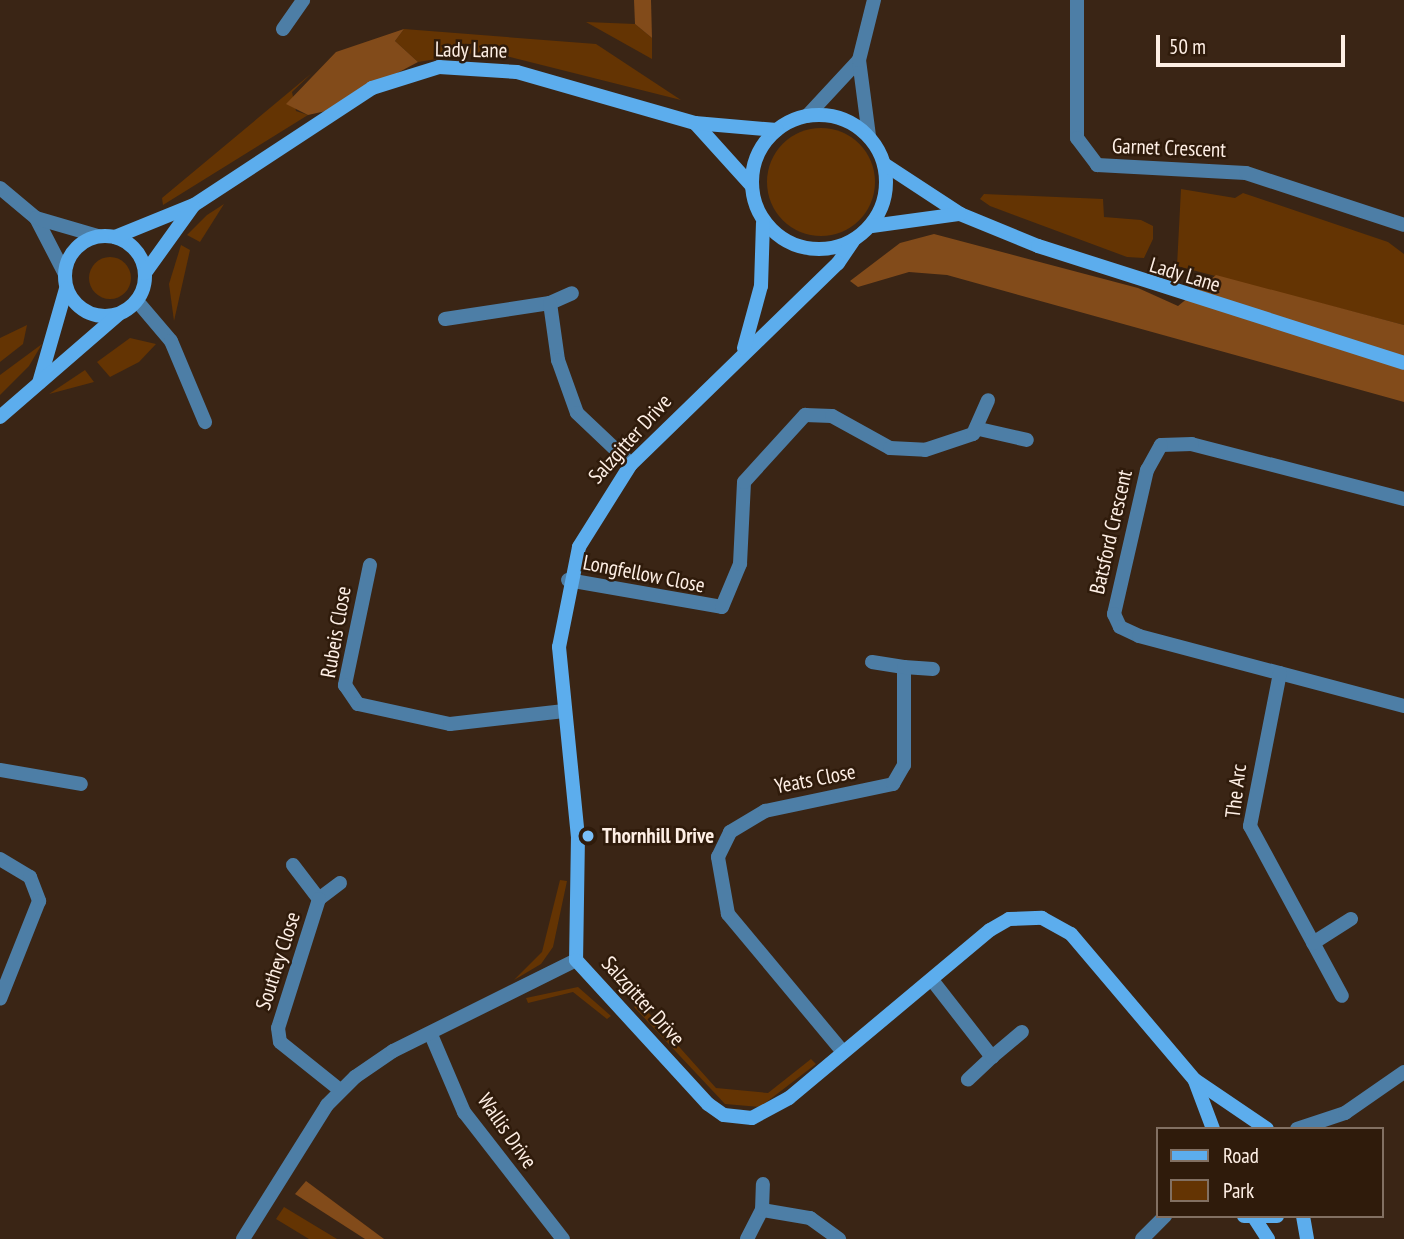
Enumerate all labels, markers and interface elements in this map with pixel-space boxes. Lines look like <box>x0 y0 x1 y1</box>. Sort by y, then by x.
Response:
scale bar <box>1159 21 1348 65</box>
text: 50 m <box>1169 33 1206 60</box>
street label: Lady Lane <box>434 37 508 63</box>
street label: Garnet Crescent <box>1111 133 1227 163</box>
street label: Lady Lane <box>1146 252 1224 298</box>
street label: Salzgitter Drive <box>583 389 677 489</box>
street label: Batsford Crescent <box>1085 468 1137 596</box>
street label: Longfellow Close <box>581 550 707 598</box>
street label: Rubeis Close <box>316 584 356 680</box>
street label: Yeats Close <box>772 759 858 799</box>
street label: The Arc <box>1220 762 1252 820</box>
place label: Thornhill Drive <box>602 823 714 849</box>
marker: Thornhill Drive <box>580 828 596 844</box>
street label: Southey Close <box>250 909 306 1013</box>
street label: Salzgitter Drive <box>596 951 690 1051</box>
street label: Wallis Drive <box>472 1089 542 1173</box>
legend <box>1156 1127 1383 1218</box>
text: Road <box>1223 1142 1259 1169</box>
text: Park <box>1223 1177 1254 1204</box>

